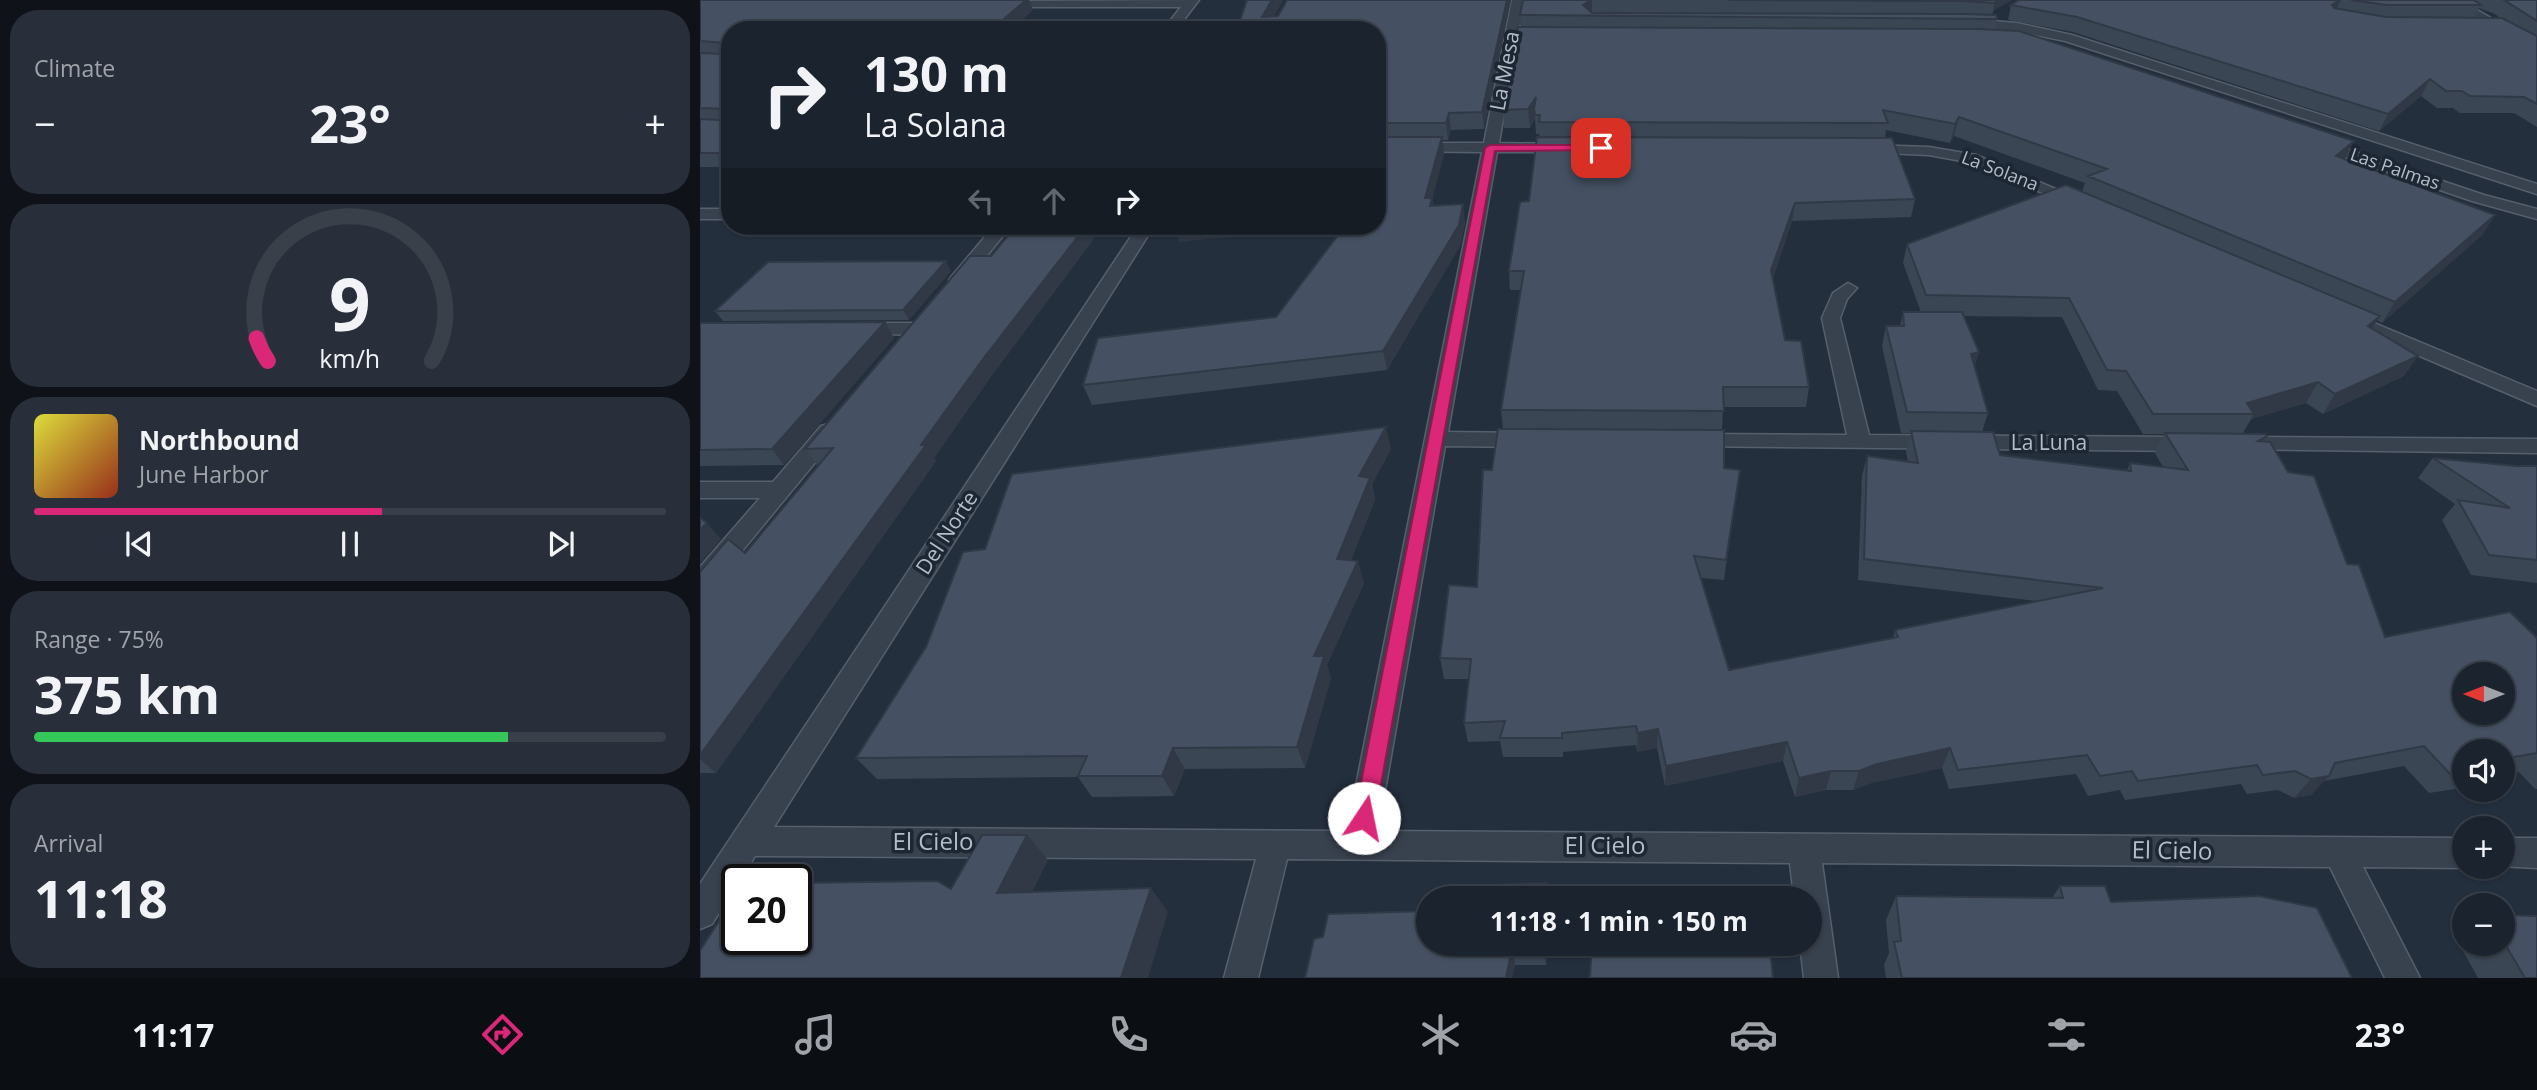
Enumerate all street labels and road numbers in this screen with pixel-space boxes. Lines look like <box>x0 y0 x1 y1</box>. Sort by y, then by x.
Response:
street label: La Mesa <box>1483 29 1525 113</box>
street label: Las Palmas <box>2347 142 2443 195</box>
street label: La Solana <box>1959 144 2042 196</box>
street label: La Luna <box>2011 428 2087 456</box>
street label: Del Norte <box>909 485 984 580</box>
street label: El Cielo <box>893 824 973 857</box>
street label: El Cielo <box>1565 828 1645 861</box>
street label: El Cielo <box>2131 832 2213 867</box>

